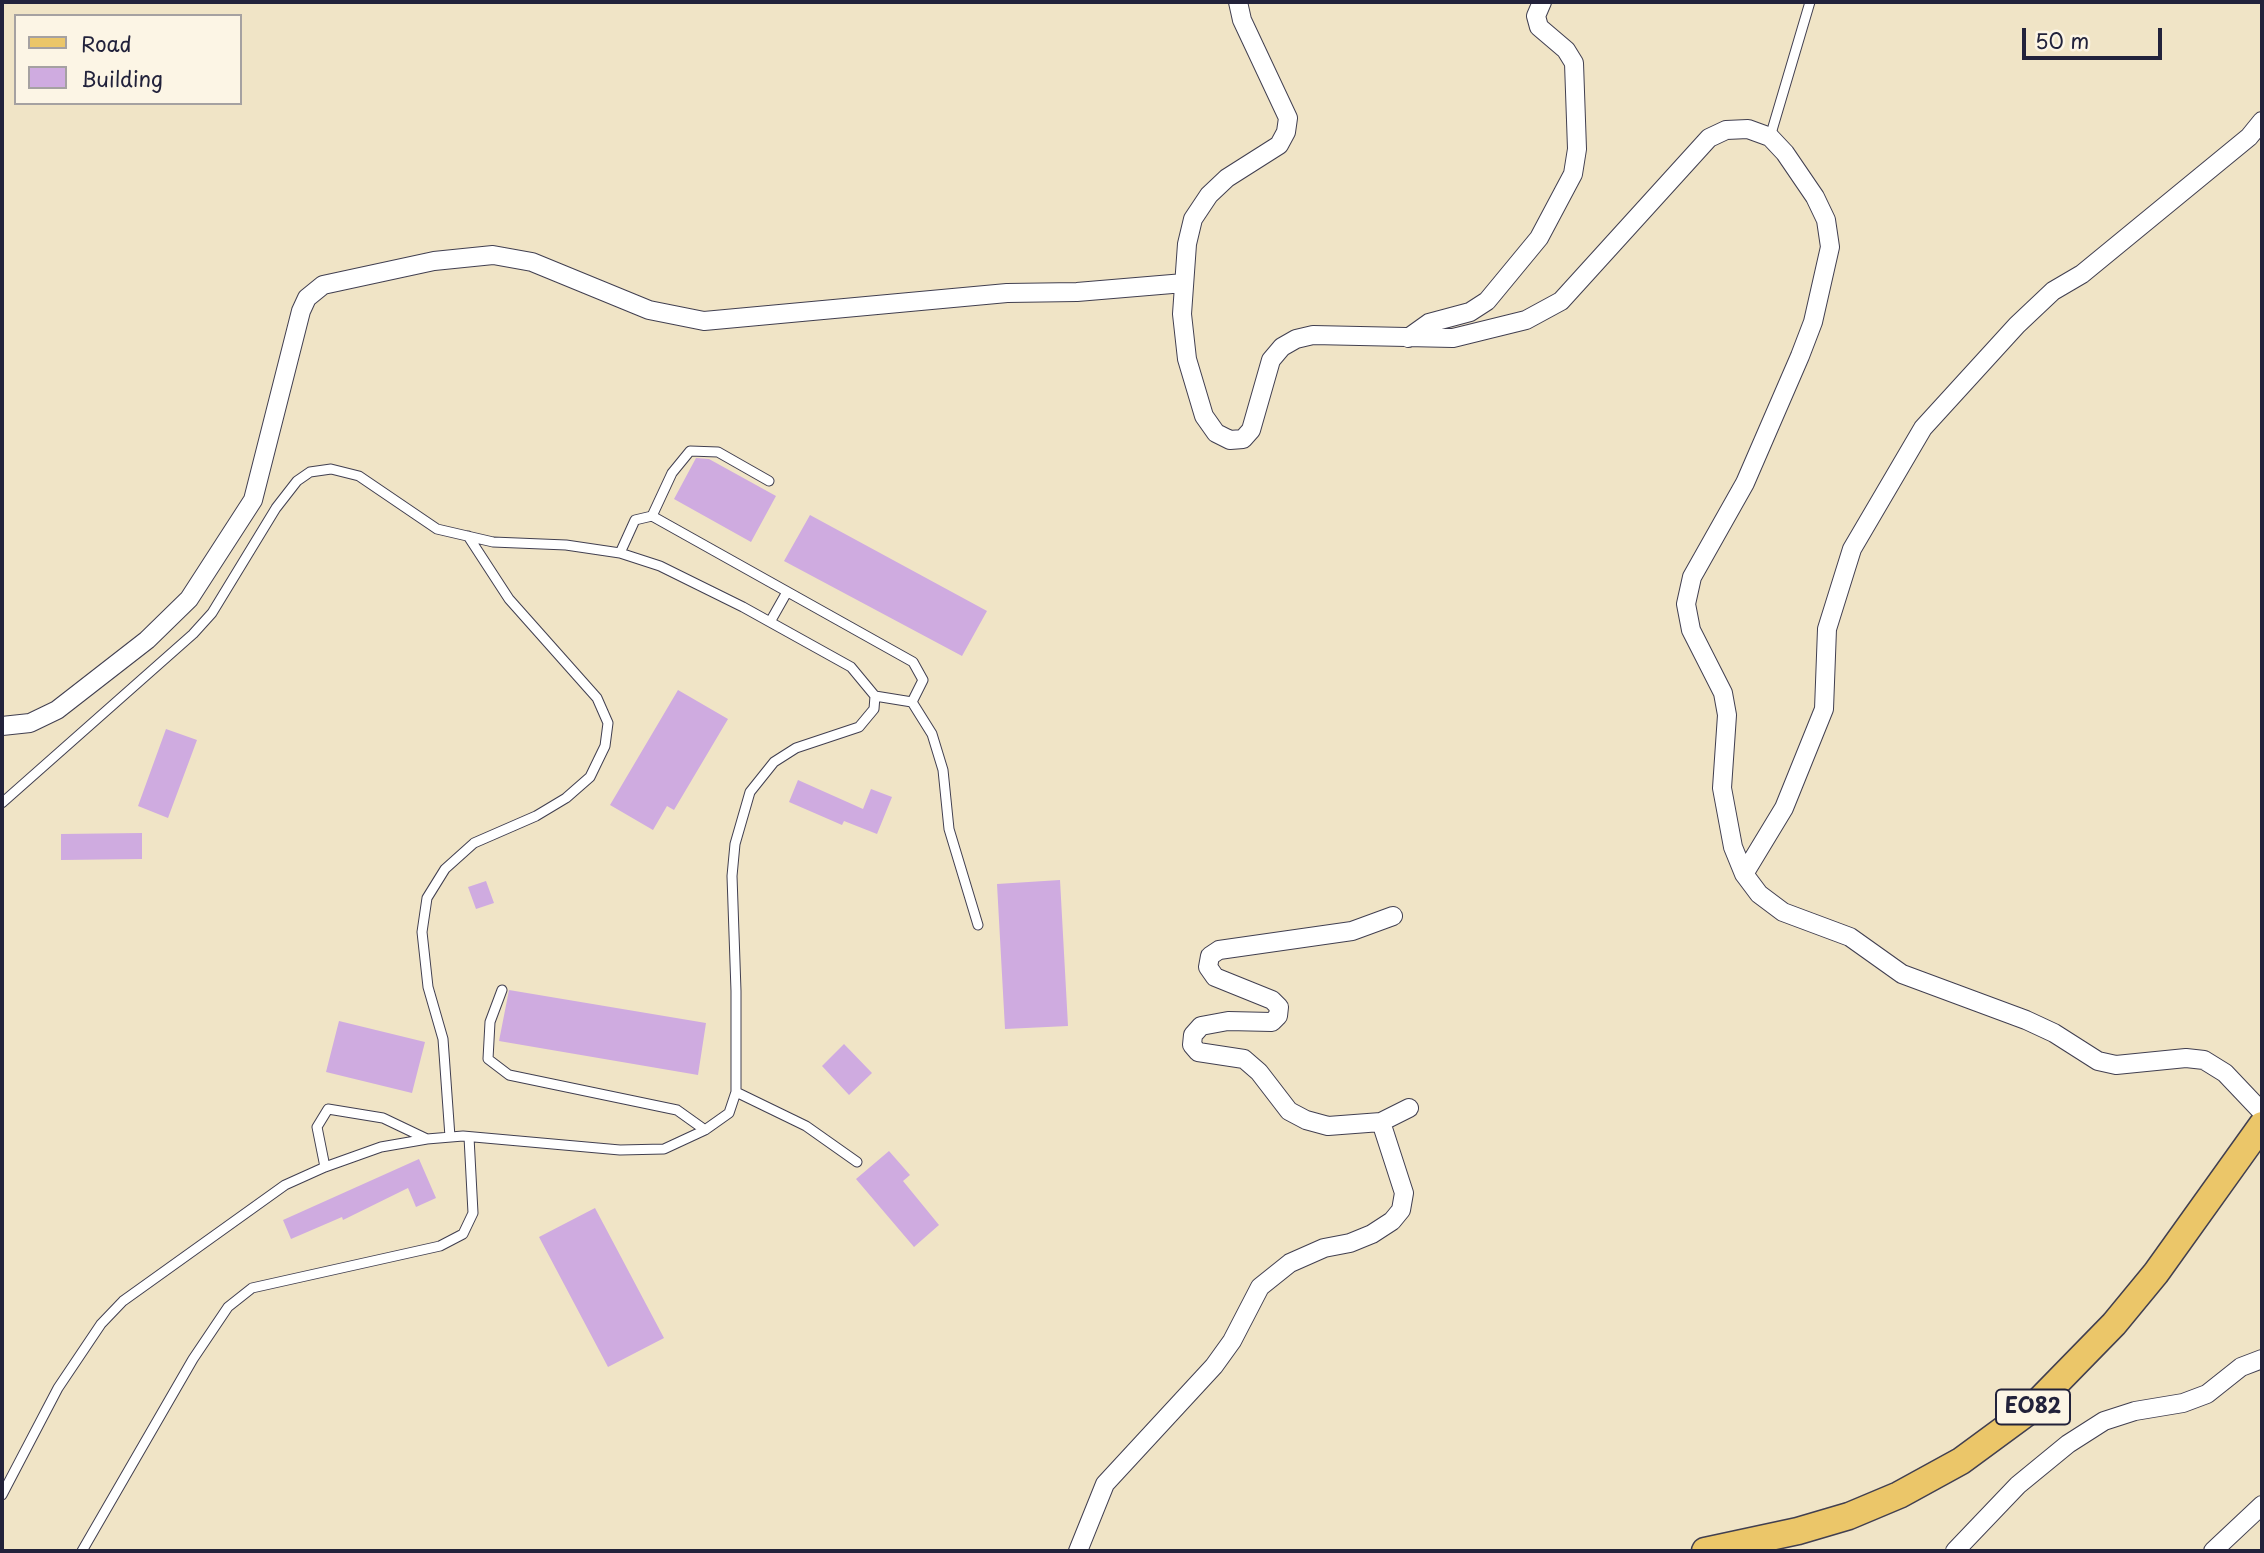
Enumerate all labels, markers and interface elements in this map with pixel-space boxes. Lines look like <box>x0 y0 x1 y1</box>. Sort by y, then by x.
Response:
legend <box>14 14 242 105</box>
scale bar <box>2026 14 2166 58</box>
text: 50 m <box>2035 24 2089 56</box>
text: Road <box>81 27 132 59</box>
text: Building <box>81 62 163 94</box>
road number: ΕΟ82 <box>1996 1390 2070 1424</box>

